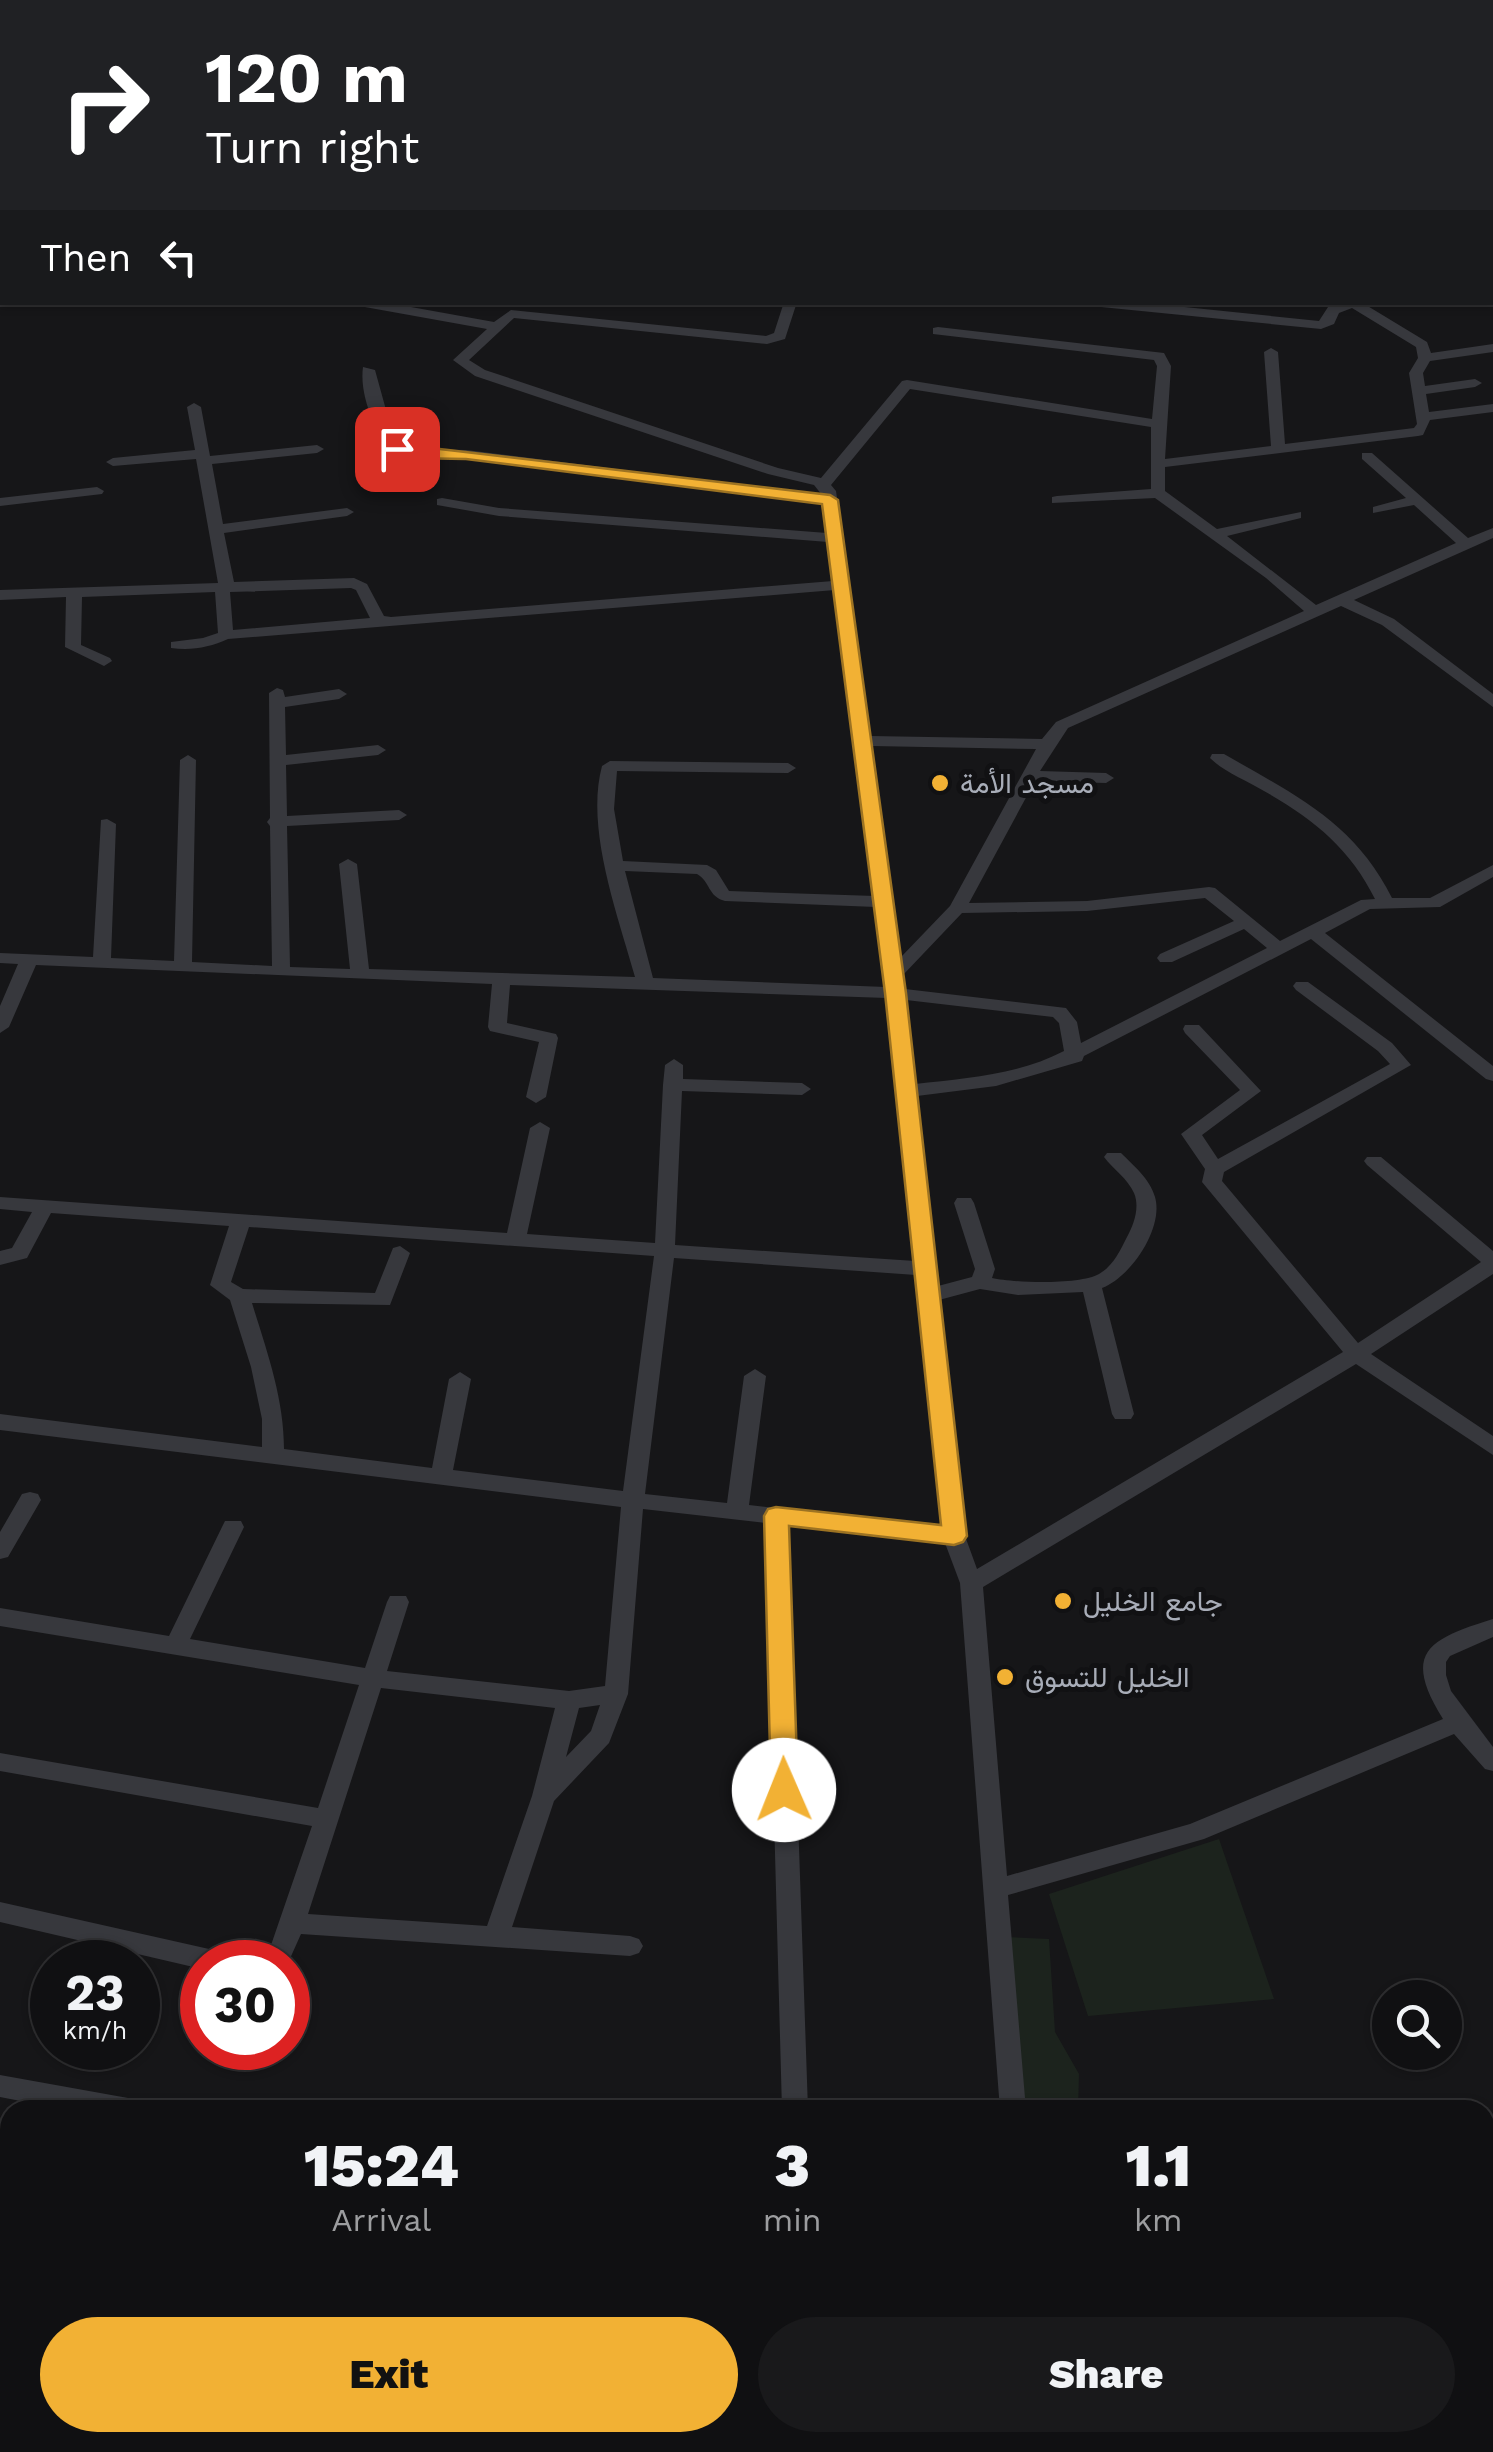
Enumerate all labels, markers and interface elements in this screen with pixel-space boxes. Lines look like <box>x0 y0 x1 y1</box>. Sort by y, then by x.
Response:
text: 120 m <box>205 37 408 119</box>
icon: right <box>40 40 170 170</box>
text: Turn right <box>205 121 419 174</box>
icon: left <box>151 230 206 285</box>
text: Then <box>40 236 131 280</box>
pin <box>355 407 440 492</box>
icon: arrive <box>370 422 425 477</box>
place label: مسجد الأمة <box>960 767 1094 800</box>
marker: مسجد الأمة <box>929 772 951 794</box>
place label: جامع الخليل <box>1083 1585 1223 1621</box>
marker: جامع الخليل <box>1052 1590 1074 1612</box>
place label: الخليل للتسوق <box>1025 1661 1189 1695</box>
marker: الخليل للتسوق <box>994 1666 1016 1688</box>
position arrow <box>732 1738 836 1842</box>
speed limit sign: 30 <box>180 1940 310 2070</box>
text: 23 <box>65 1963 125 2022</box>
map controls <box>1372 1980 1462 2070</box>
button: search <box>1372 1980 1462 2070</box>
text: km/h <box>63 2016 127 2045</box>
text: 15:24 <box>304 2130 459 2201</box>
text: 3 <box>774 2130 810 2201</box>
text: 1.1 <box>1125 2130 1191 2201</box>
text: Arrival <box>331 2201 431 2239</box>
text: min <box>763 2201 822 2239</box>
text: km <box>1134 2201 1183 2239</box>
button: Exit <box>40 2317 738 2432</box>
button: Share <box>758 2317 1455 2432</box>

